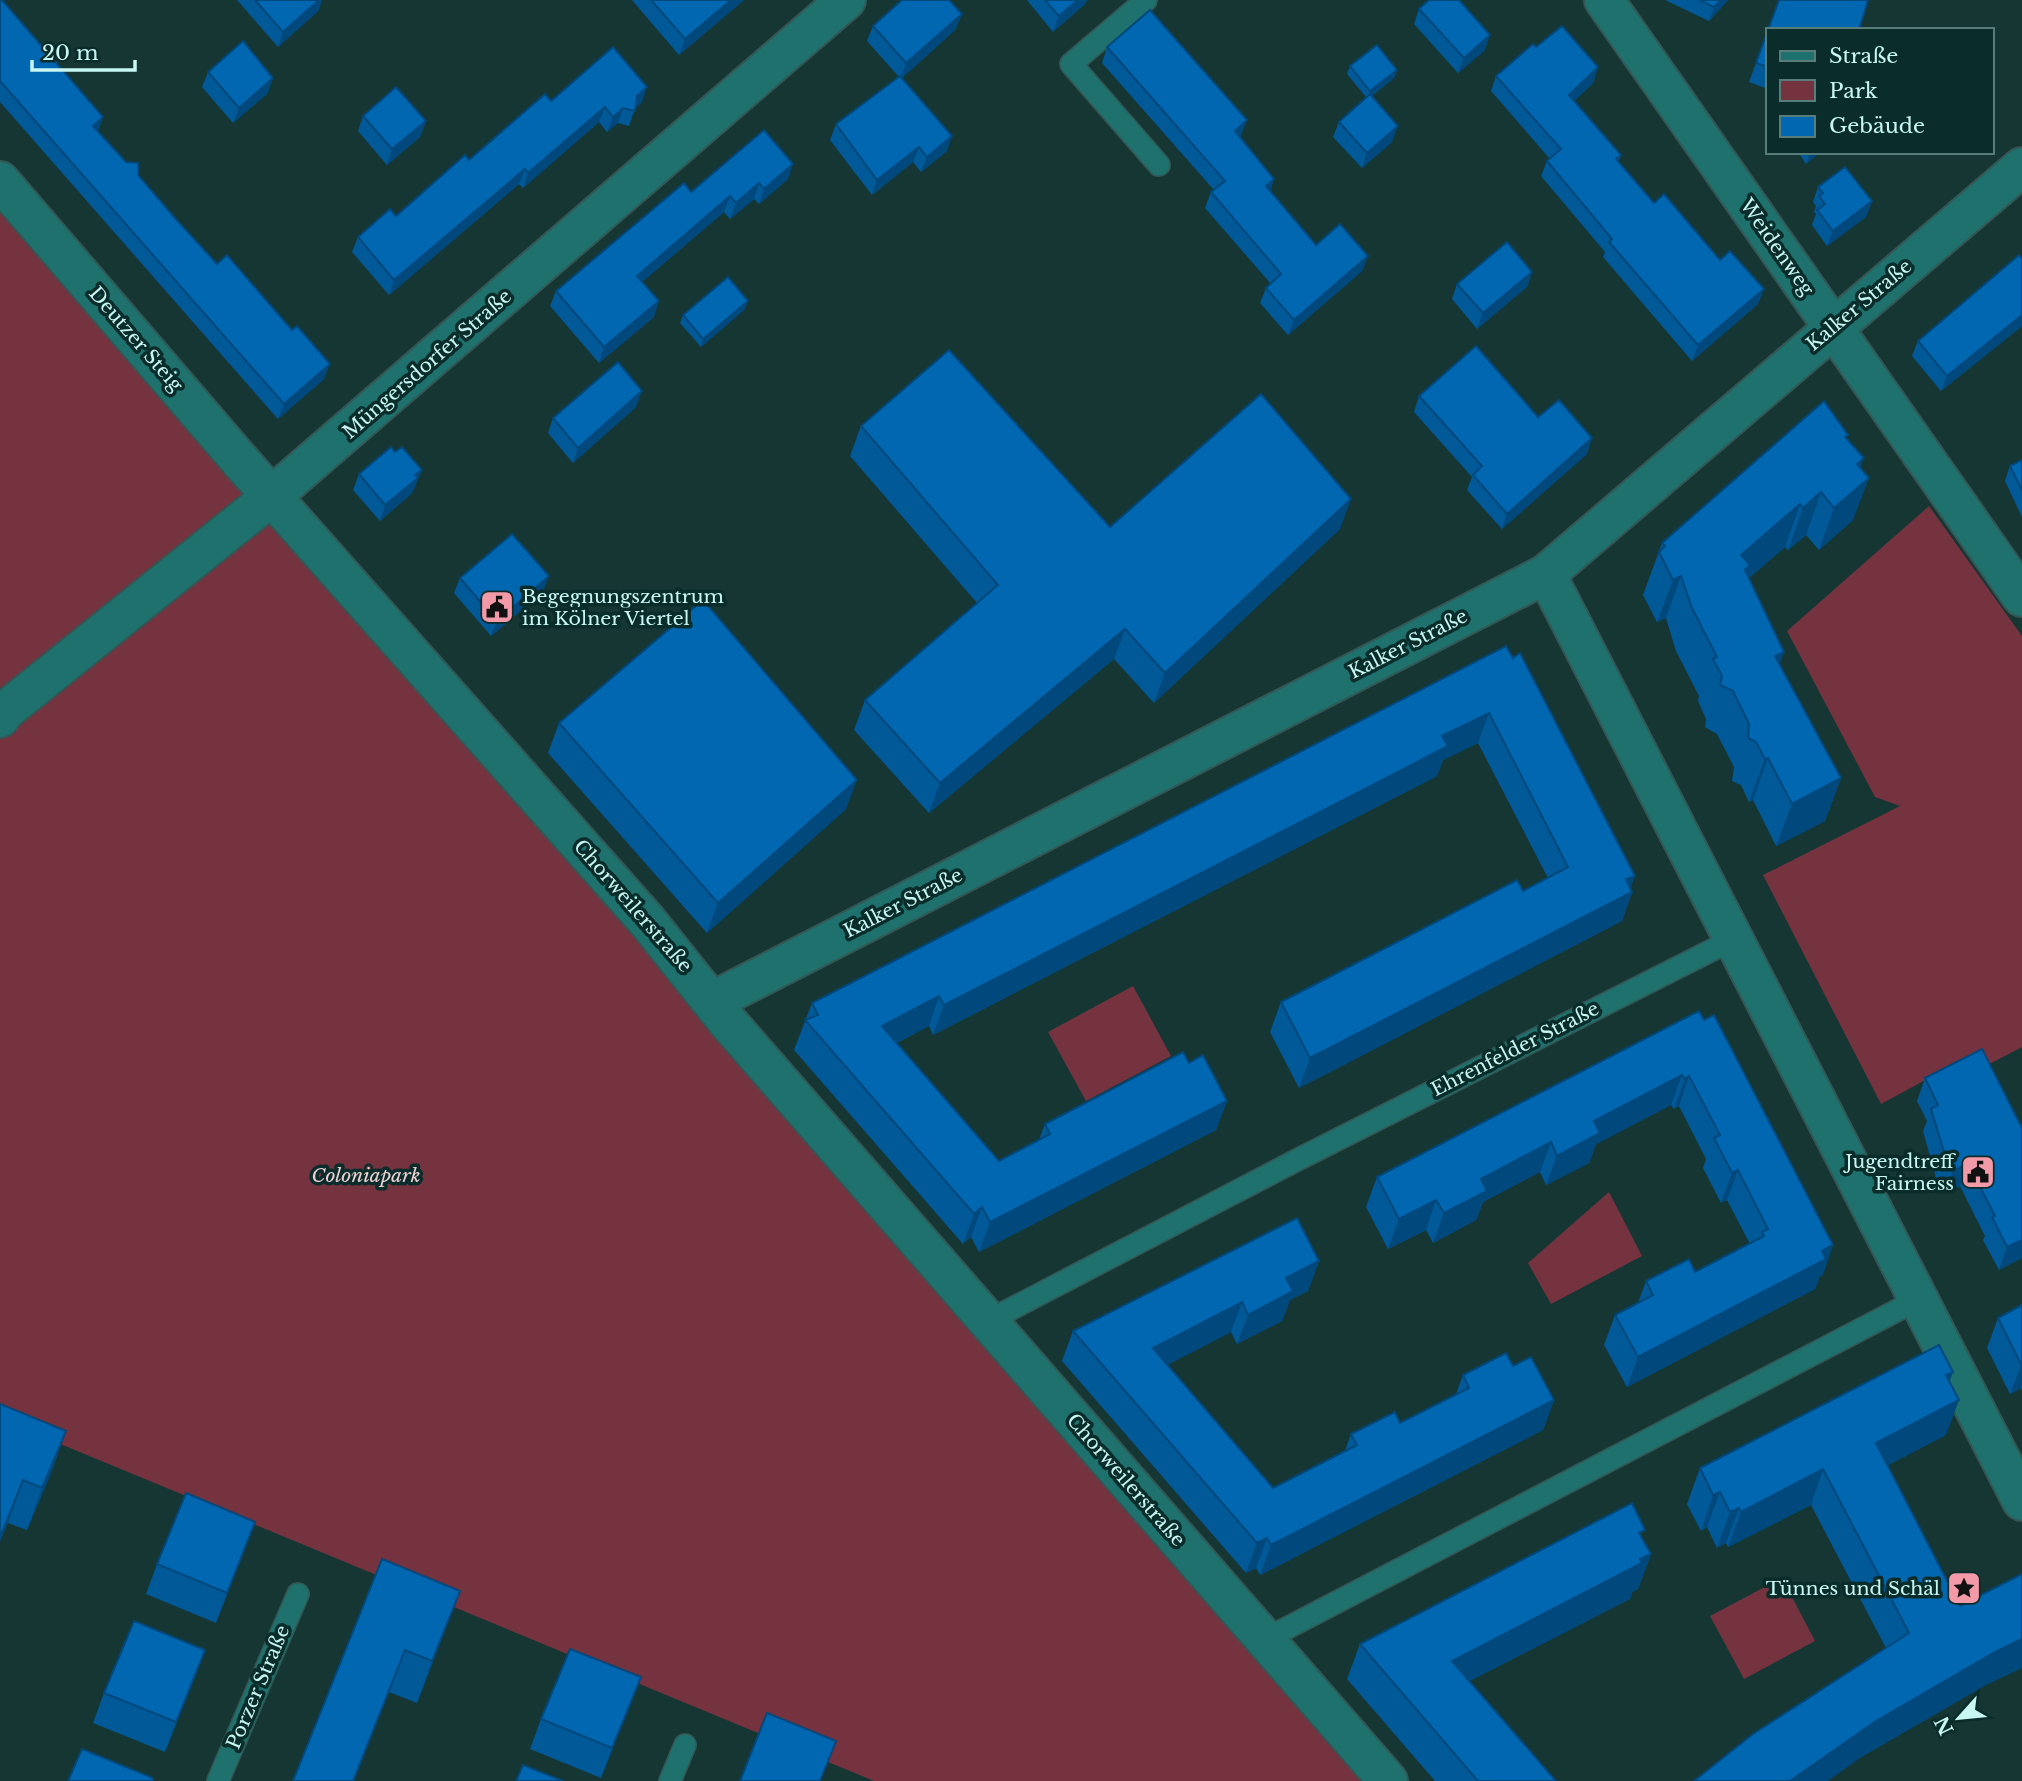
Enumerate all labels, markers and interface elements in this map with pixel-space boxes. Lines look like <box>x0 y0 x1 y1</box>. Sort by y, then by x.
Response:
scale bar <box>32 28 135 72</box>
legend <box>1766 28 1994 154</box>
text: 20 m <box>42 40 99 66</box>
text: Straße <box>1829 43 1898 69</box>
text: Park <box>1829 78 1878 104</box>
text: Gebäude <box>1829 113 1925 139</box>
street label: Weidenweg <box>1735 193 1819 300</box>
street label: Kalker Straße <box>1802 254 1916 356</box>
street label: Deutzer Steig <box>84 282 188 397</box>
street label: Müngersdorfer Straße <box>338 285 516 443</box>
place label: Begegnungszentrum im Kölner Viertel <box>522 585 724 630</box>
public building icon: Begegnungszentrum im Kölner Viertel <box>478 588 516 626</box>
street label: Kalker Straße <box>1345 604 1471 684</box>
street label: Chorweilerstraße <box>569 835 697 977</box>
street label: Kalker Straße <box>840 863 966 943</box>
street label: Ehrenfelder Straße <box>1427 997 1603 1101</box>
place label: Jugendtreff Fairness <box>1842 1150 1956 1195</box>
public building icon: Jugendtreff Fairness <box>1959 1153 1997 1191</box>
park label: Coloniapark <box>312 1164 420 1187</box>
street label: Chorweilerstraße <box>1062 1409 1190 1551</box>
place icon: Tünnes und Schäl <box>1945 1569 1983 1607</box>
place label: Tünnes und Schäl <box>1766 1577 1940 1600</box>
street label: Porzer Straße <box>222 1622 294 1752</box>
north arrow <box>1924 1683 1994 1753</box>
text: N <box>1930 1712 1959 1739</box>

